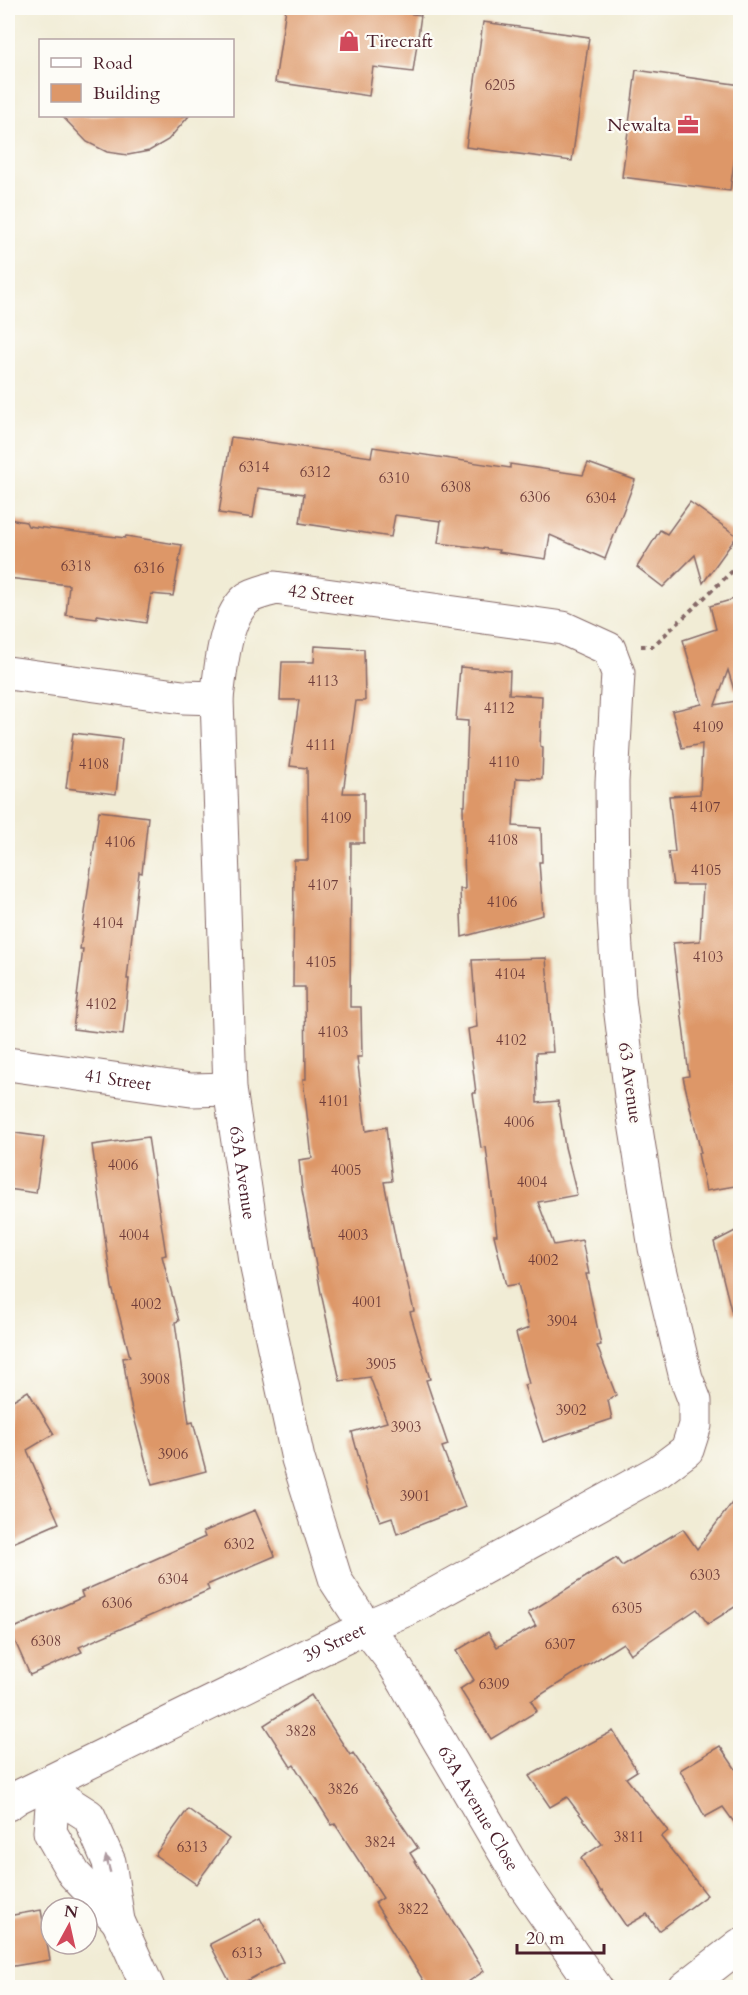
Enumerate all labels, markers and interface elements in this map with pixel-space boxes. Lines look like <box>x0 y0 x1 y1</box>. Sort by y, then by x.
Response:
shop icon: Tirecraft <box>337 29 361 53</box>
place label: Tirecraft <box>366 29 433 54</box>
legend <box>39 39 234 117</box>
text: Road <box>93 51 133 76</box>
house number: 6205 <box>485 75 515 95</box>
text: Building <box>93 81 161 106</box>
place label: Newalta <box>607 113 671 138</box>
office icon: Newalta <box>676 113 700 137</box>
house number: 6314 <box>239 457 270 477</box>
house number: 6312 <box>300 462 331 482</box>
house number: 6310 <box>379 468 410 488</box>
house number: 6308 <box>441 477 471 497</box>
house number: 6306 <box>520 487 551 507</box>
house number: 6304 <box>586 488 617 508</box>
house number: 6318 <box>61 556 91 576</box>
house number: 6316 <box>134 558 165 578</box>
street label: 42 Street <box>286 578 356 612</box>
house number: 4113 <box>308 671 338 691</box>
house number: 4112 <box>484 698 515 718</box>
house number: 4109 <box>693 717 724 737</box>
house number: 4111 <box>306 735 336 755</box>
house number: 4110 <box>489 752 520 772</box>
house number: 4108 <box>79 754 109 774</box>
house number: 4107 <box>690 797 721 817</box>
house number: 4109 <box>321 808 352 828</box>
house number: 4108 <box>488 830 518 850</box>
house number: 4106 <box>105 832 136 852</box>
house number: 4105 <box>691 860 721 880</box>
house number: 4107 <box>308 875 339 895</box>
house number: 4106 <box>487 892 518 912</box>
house number: 4104 <box>93 913 124 933</box>
house number: 4103 <box>693 947 723 967</box>
house number: 4105 <box>306 952 336 972</box>
house number: 4104 <box>495 964 526 984</box>
house number: 4102 <box>86 994 117 1014</box>
house number: 4103 <box>318 1022 348 1042</box>
house number: 4102 <box>496 1030 527 1050</box>
street label: 63 Avenue <box>612 1041 648 1125</box>
street label: 41 Street <box>83 1063 153 1097</box>
house number: 4101 <box>319 1091 349 1111</box>
house number: 4006 <box>504 1112 535 1132</box>
street label: 63A Avenue <box>223 1124 262 1221</box>
house number: 4006 <box>108 1155 139 1175</box>
house number: 4005 <box>331 1160 361 1180</box>
house number: 4004 <box>517 1172 548 1192</box>
house number: 4004 <box>119 1225 150 1245</box>
house number: 4003 <box>338 1225 368 1245</box>
house number: 4002 <box>528 1250 559 1270</box>
house number: 4001 <box>352 1292 382 1312</box>
house number: 4002 <box>131 1294 162 1314</box>
house number: 3904 <box>547 1311 578 1331</box>
house number: 3905 <box>366 1354 396 1374</box>
house number: 3908 <box>140 1369 170 1389</box>
house number: 3902 <box>556 1400 587 1420</box>
house number: 3903 <box>391 1417 421 1437</box>
house number: 3906 <box>158 1444 189 1464</box>
house number: 3901 <box>400 1486 430 1506</box>
house number: 6302 <box>224 1534 255 1554</box>
house number: 6303 <box>690 1565 720 1585</box>
house number: 6304 <box>158 1569 189 1589</box>
house number: 6306 <box>102 1593 133 1613</box>
house number: 6305 <box>612 1598 642 1618</box>
street label: 39 Street <box>299 1617 370 1668</box>
house number: 6308 <box>31 1631 61 1651</box>
house number: 6307 <box>545 1634 576 1654</box>
house number: 6309 <box>479 1674 510 1694</box>
house number: 3828 <box>286 1721 316 1741</box>
street label: 63A Avenue Close <box>432 1741 525 1876</box>
house number: 3826 <box>328 1779 359 1799</box>
house number: 3811 <box>614 1827 644 1847</box>
house number: 3824 <box>365 1832 396 1852</box>
house number: 6313 <box>177 1837 207 1857</box>
one-way arrow <box>103 1855 113 1873</box>
north arrow <box>39 1896 99 1956</box>
house number: 3822 <box>398 1899 429 1919</box>
text: N <box>63 1900 79 1924</box>
scale bar <box>517 1917 604 1955</box>
text: 20 m <box>526 1926 565 1951</box>
house number: 6313 <box>232 1943 262 1963</box>

